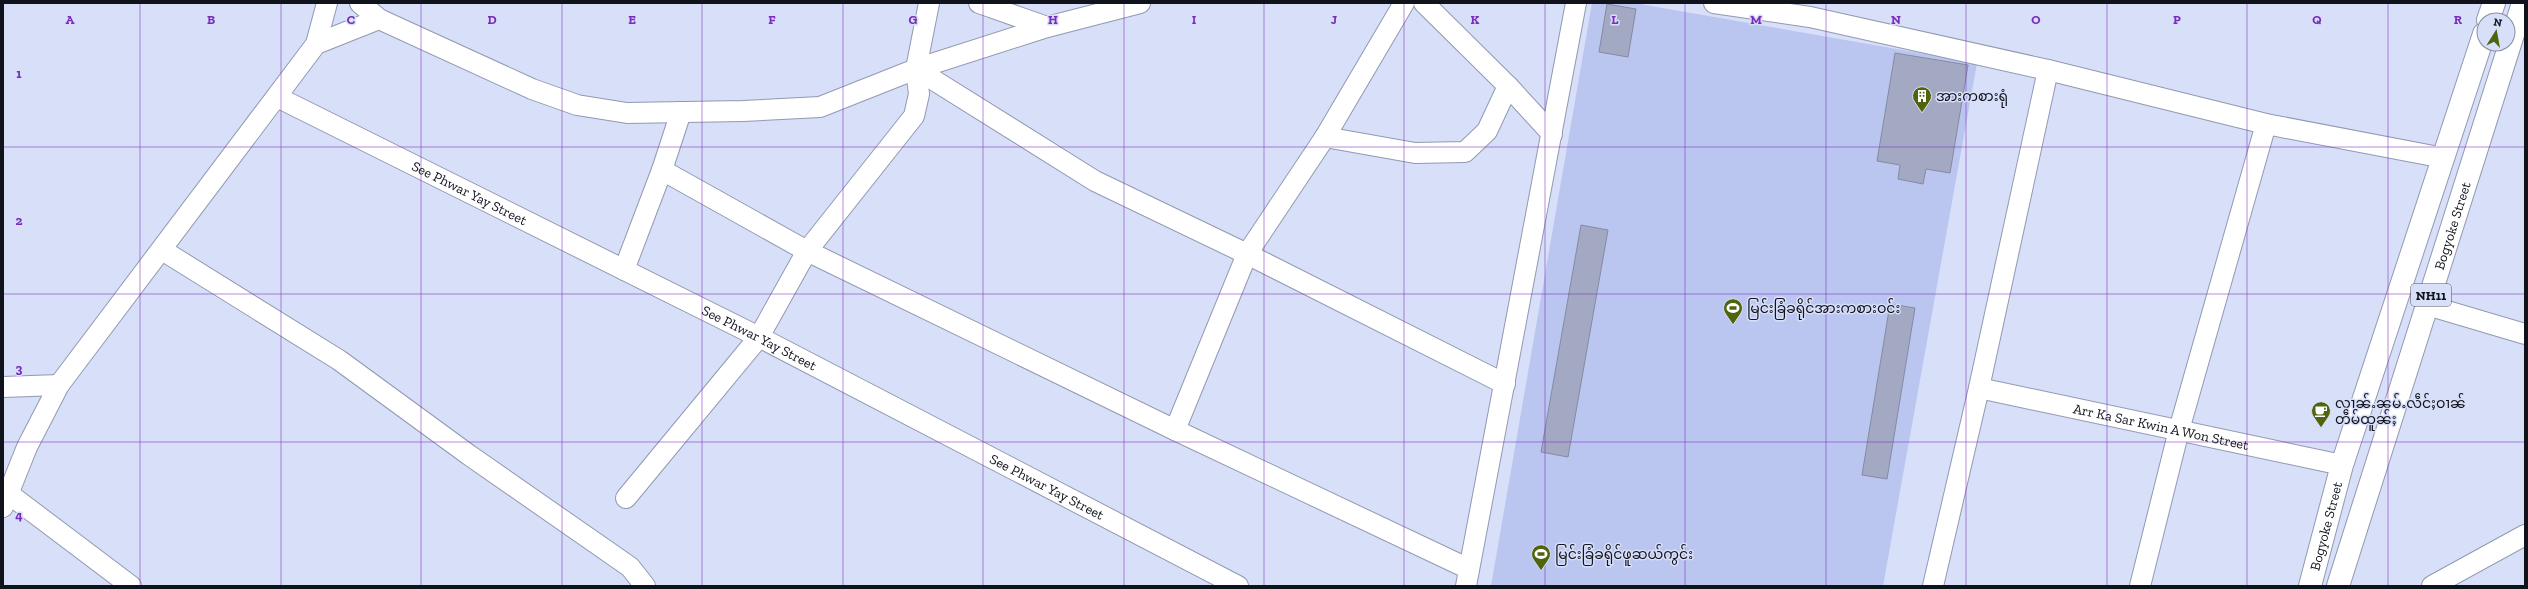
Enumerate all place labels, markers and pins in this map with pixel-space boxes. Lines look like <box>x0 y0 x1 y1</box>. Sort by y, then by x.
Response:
building icon: အားကစားရုံ <box>1911 85 1933 113</box>
place label: အားကစားရုံ <box>1936 88 2008 108</box>
sports icon: မြင်းခြံခရိုင်အားကစားဝင်း <box>1722 297 1744 325</box>
place label: မြင်းခြံခရိုင်အားကစားဝင်း <box>1747 298 1900 320</box>
place label: လၢၼ်ႉၼမ်ႉလဵင်ႈဝၢၼ် တဵမ်ထူၼ်ႈ <box>2335 393 2466 431</box>
cafe icon: လၢၼ်ႉၼမ်ႉလဵင်ႈဝၢၼ် တဵမ်ထူၼ်ႈ <box>2310 400 2332 428</box>
sports icon: မြင်းခြံခရိုင်ဖူဆယ်ကွင်း <box>1530 543 1552 571</box>
place label: မြင်းခြံခရိုင်ဖူဆယ်ကွင်း <box>1555 544 1693 566</box>

